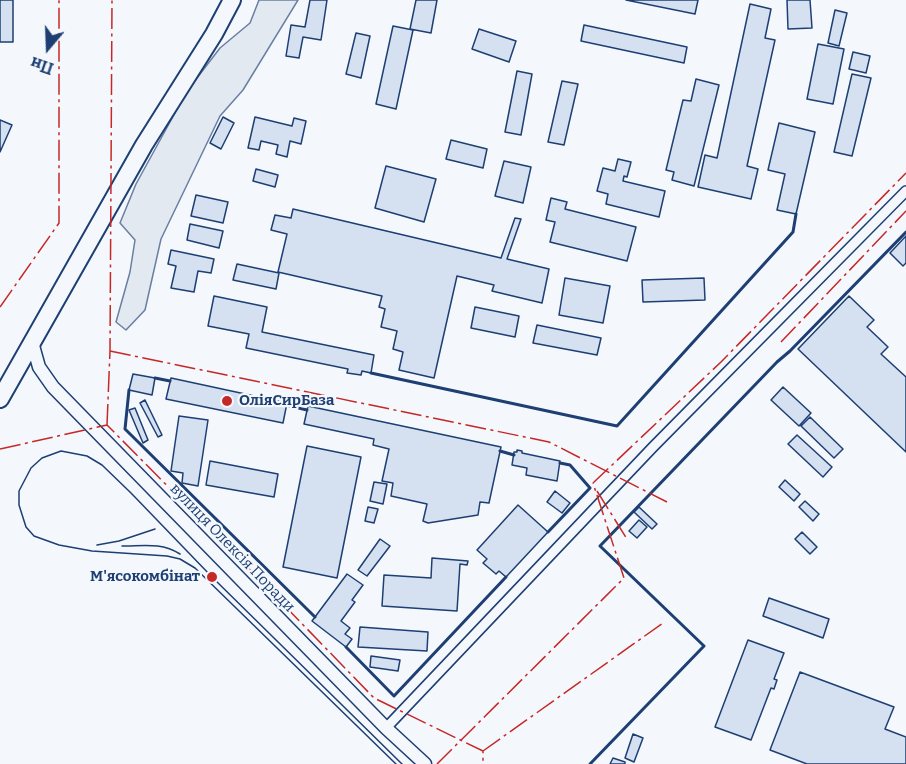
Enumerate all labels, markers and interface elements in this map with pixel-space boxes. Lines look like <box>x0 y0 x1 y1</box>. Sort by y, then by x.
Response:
north arrow <box>18 18 78 78</box>
text: Пн <box>28 53 56 78</box>
place label: ОліяСирБаза <box>239 392 334 410</box>
marker: ОліяСирБаза <box>220 394 234 408</box>
street label: вулиця Олексія Поради <box>166 480 298 616</box>
place label: М'ясокомбінат <box>90 568 200 586</box>
marker: М'ясокомбінат <box>205 570 219 584</box>

